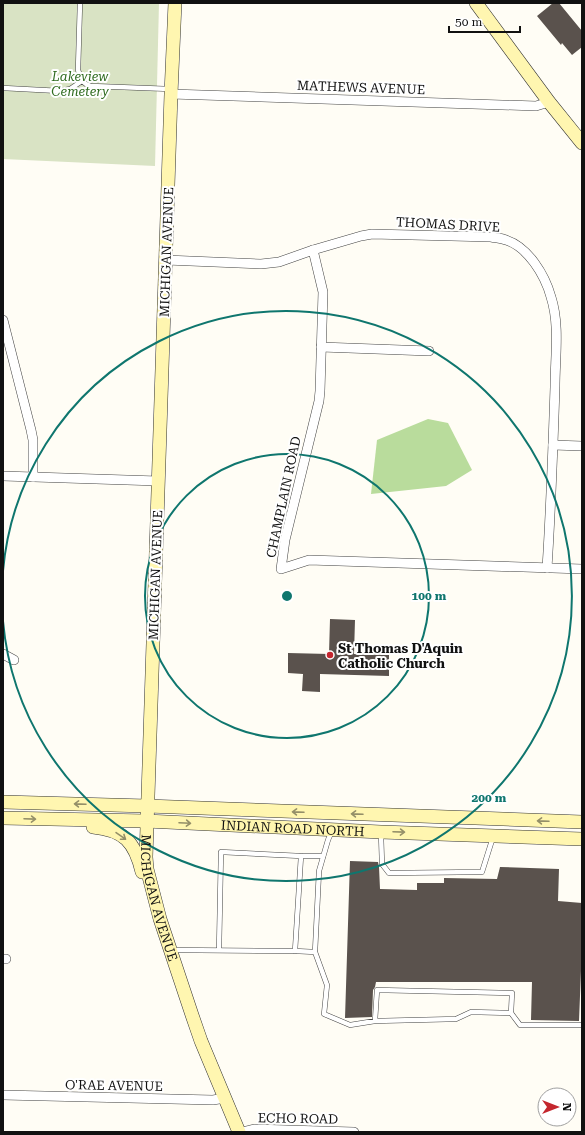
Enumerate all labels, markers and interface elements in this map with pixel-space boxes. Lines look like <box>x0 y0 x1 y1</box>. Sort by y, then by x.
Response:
scale bar <box>449 8 520 34</box>
text: 50 m <box>455 15 482 29</box>
park label: Lakeview Cemetery <box>51 69 109 99</box>
street label: MATHEWS AVENUE <box>297 78 425 97</box>
street label: MICHIGAN AVENUE <box>157 187 176 317</box>
street label: THOMAS DRIVE <box>395 214 500 235</box>
street label: CHAMPLAIN ROAD <box>263 435 304 559</box>
street label: MICHIGAN AVENUE <box>146 510 165 640</box>
centre of rings <box>280 589 294 603</box>
text: 100 m <box>412 589 447 603</box>
place label: St Thomas D'Aquin Catholic Church <box>338 641 463 671</box>
marker: St Thomas D'Aquin Catholic Church <box>325 650 335 660</box>
text: 200 m <box>472 791 507 805</box>
one-way arrow <box>74 800 87 808</box>
one-way arrow <box>292 808 305 816</box>
one-way arrow <box>351 811 364 818</box>
one-way arrow <box>23 815 36 823</box>
one-way arrow <box>537 817 550 825</box>
street label: INDIAN ROAD NORTH <box>221 818 365 839</box>
one-way arrow <box>178 819 191 826</box>
one-way arrow <box>392 829 405 836</box>
one-way arrow <box>115 832 126 840</box>
street label: MICHIGAN AVENUE <box>138 834 181 963</box>
street label: O'RAE AVENUE <box>65 1077 163 1094</box>
north arrow <box>537 1087 577 1127</box>
text: N <box>560 1103 573 1112</box>
street label: ECHO ROAD <box>258 1110 338 1127</box>

